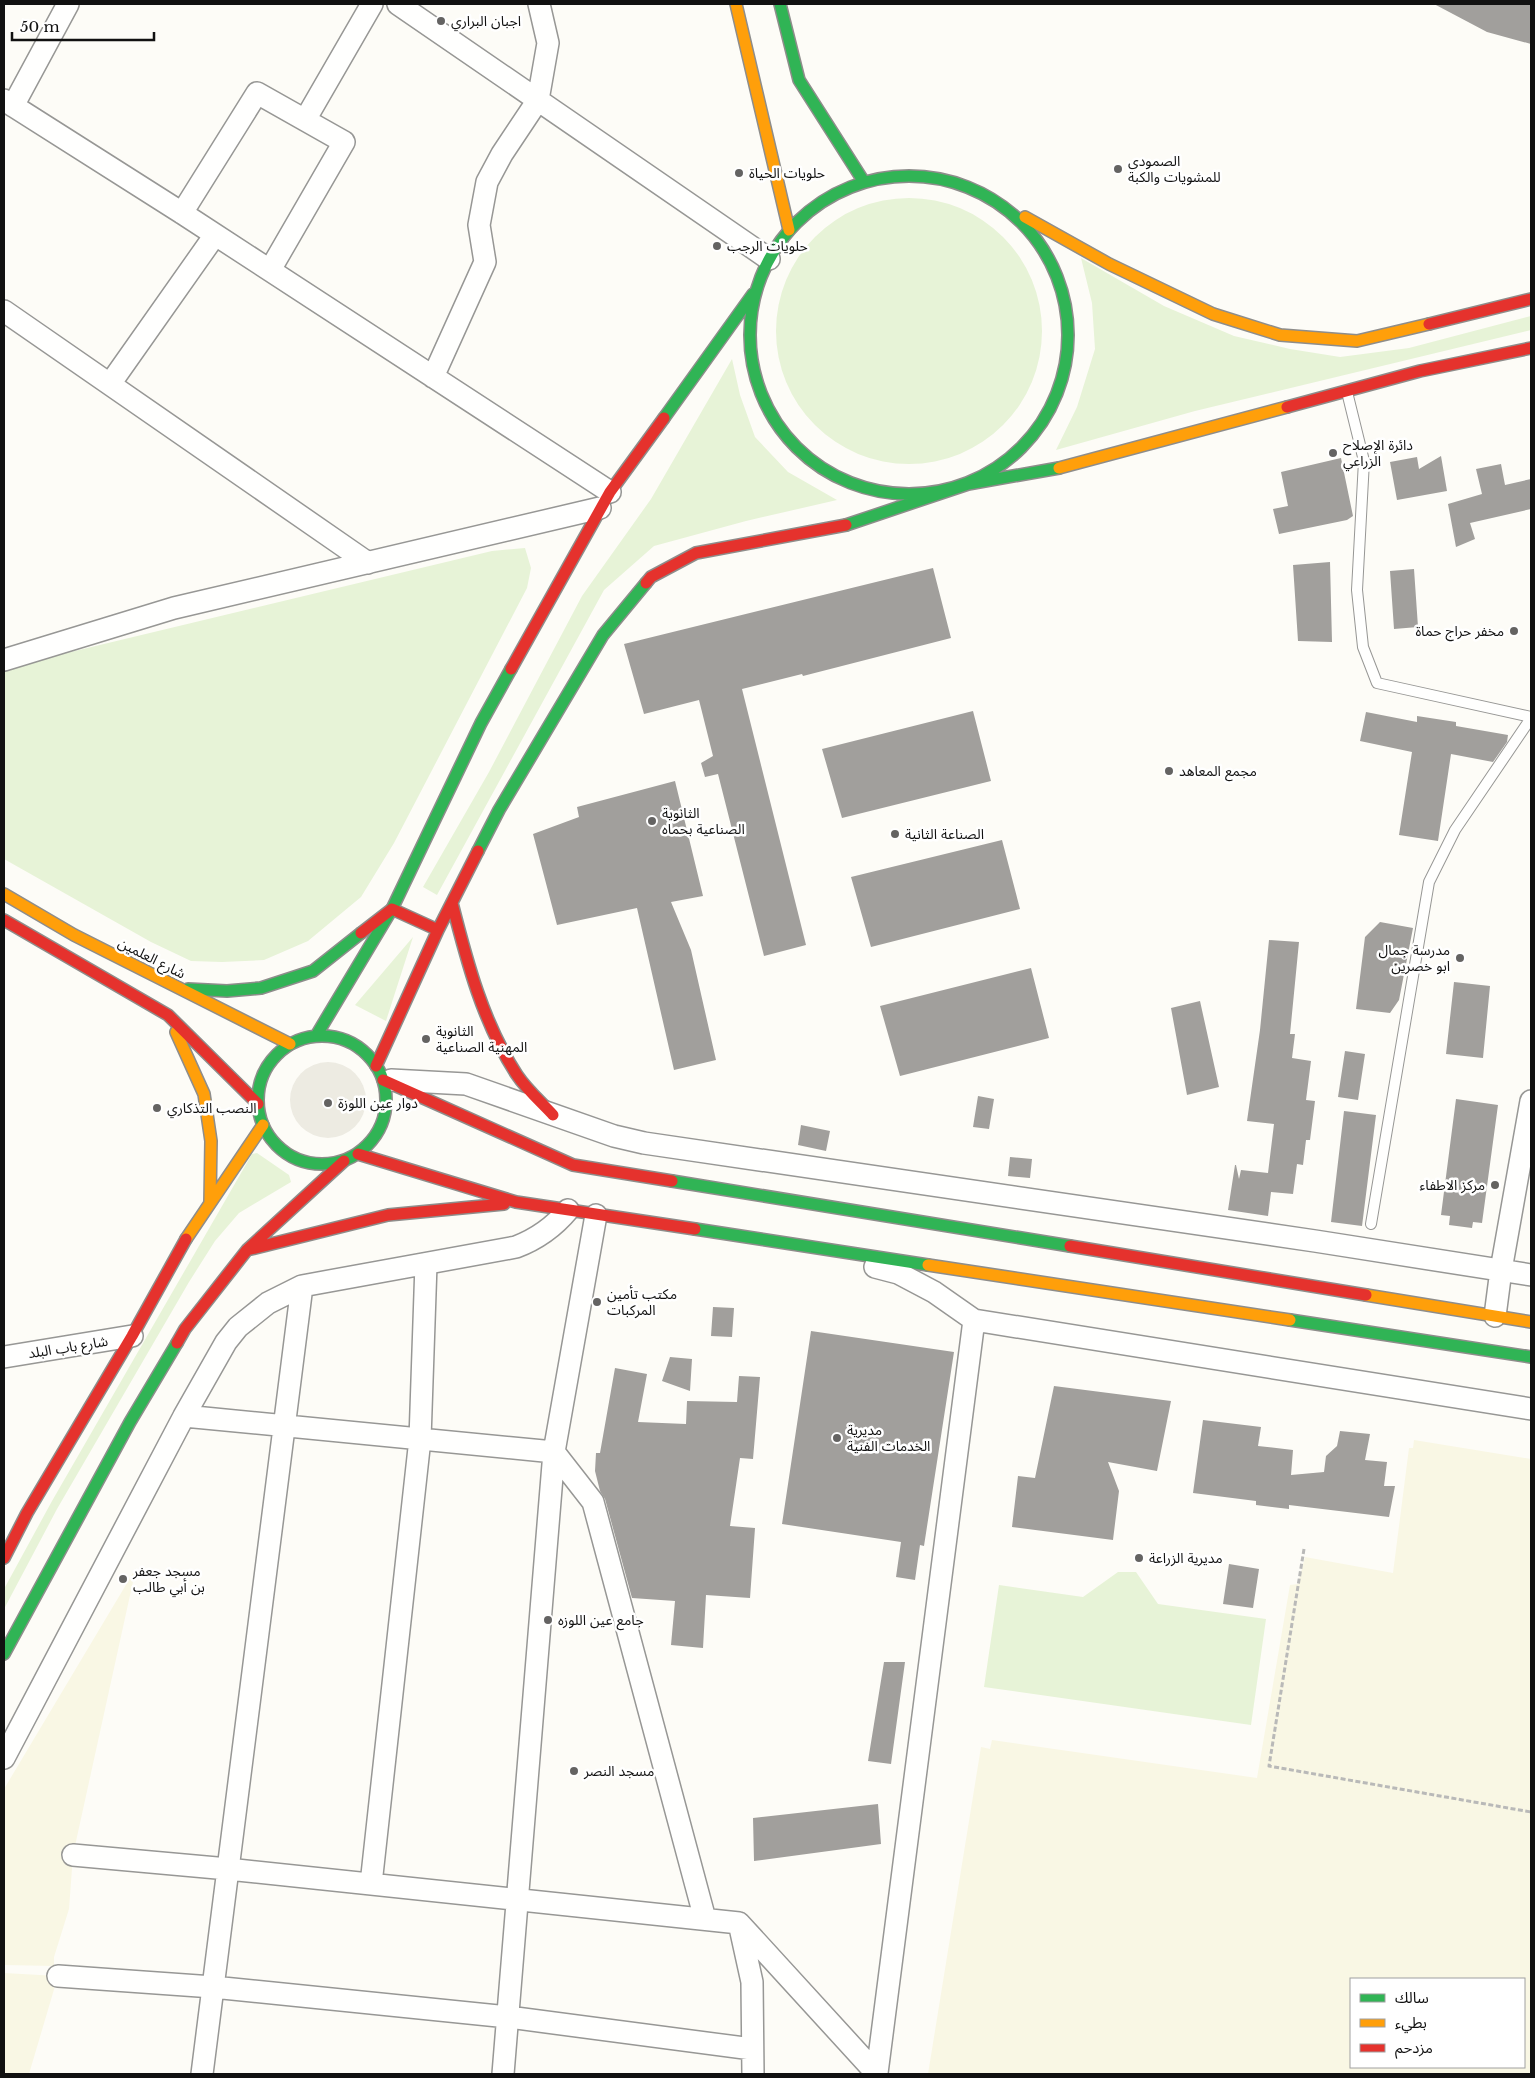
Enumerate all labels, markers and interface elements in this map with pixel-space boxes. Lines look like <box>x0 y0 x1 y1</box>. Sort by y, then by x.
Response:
scale bar <box>12 10 155 42</box>
place label: اجبان البراري <box>451 12 521 32</box>
marker: اجبان البراري <box>435 15 447 27</box>
text: 50 m <box>20 17 60 36</box>
place label: الصمودي للمشويات والكبة <box>1128 152 1221 186</box>
marker: الصمودي للمشويات والكبة <box>1112 163 1124 175</box>
place label: حلويات الحياة <box>749 164 825 182</box>
marker: حلويات الحياة <box>733 167 745 179</box>
place label: حلويات الرجب <box>727 237 808 255</box>
marker: حلويات الرجب <box>711 240 723 252</box>
place label: دائرة الإصلاح الزراعي <box>1343 436 1413 472</box>
marker: دائرة الإصلاح الزراعي <box>1327 447 1339 459</box>
place label: مخفر حراج حماة <box>1415 622 1504 642</box>
marker: مخفر حراج حماة <box>1508 625 1520 637</box>
place label: مجمع المعاهد <box>1179 762 1257 782</box>
marker: مجمع المعاهد <box>1163 765 1175 777</box>
place label: الثانوية الصناعية بحماه <box>662 804 745 838</box>
marker: الثانوية الصناعية بحماه <box>646 815 658 827</box>
place label: الصناعة الثانية <box>905 825 984 843</box>
marker: الصناعة الثانية <box>889 828 901 840</box>
street label: شارع العلمين <box>114 933 189 984</box>
place label: مدرسة جمال ابو خصرين <box>1379 941 1450 975</box>
marker: مدرسة جمال ابو خصرين <box>1454 952 1466 964</box>
place label: الثانوية المهنية الصناعية <box>436 1022 527 1056</box>
marker: الثانوية المهنية الصناعية <box>420 1033 432 1045</box>
place label: دوار عين اللوزة <box>338 1094 418 1112</box>
marker: دوار عين اللوزة <box>322 1097 334 1109</box>
place label: النصب التذكاري <box>167 1099 257 1119</box>
marker: النصب التذكاري <box>151 1102 163 1114</box>
place label: مركز الاطفاء <box>1420 1176 1485 1194</box>
marker: مركز الاطفاء <box>1489 1179 1501 1191</box>
place label: مكتب تأمين المركبات <box>607 1285 677 1319</box>
marker: مكتب تأمين المركبات <box>591 1296 603 1308</box>
street label: شارع باب البلد <box>27 1332 109 1364</box>
place label: مديرية الخدمات الفنية <box>847 1421 930 1455</box>
marker: مديرية الخدمات الفنية <box>831 1432 843 1444</box>
place label: مديرية الزراعة <box>1149 1549 1223 1567</box>
marker: مديرية الزراعة <box>1133 1552 1145 1564</box>
place label: مسجد جعفر بن أبي طالب <box>132 1562 205 1598</box>
marker: مسجد جعفر بن أبي طالب <box>117 1573 129 1585</box>
place label: جامع عين اللوزه <box>558 1611 644 1631</box>
marker: جامع عين اللوزه <box>542 1614 554 1626</box>
place label: مسجد النصر <box>583 1762 654 1780</box>
marker: مسجد النصر <box>568 1765 580 1777</box>
legend <box>1350 1978 1525 2068</box>
text: سالك <box>1395 1988 1429 2007</box>
text: بطيء <box>1395 2013 1427 2034</box>
text: مزدحم <box>1395 2038 1433 2059</box>

